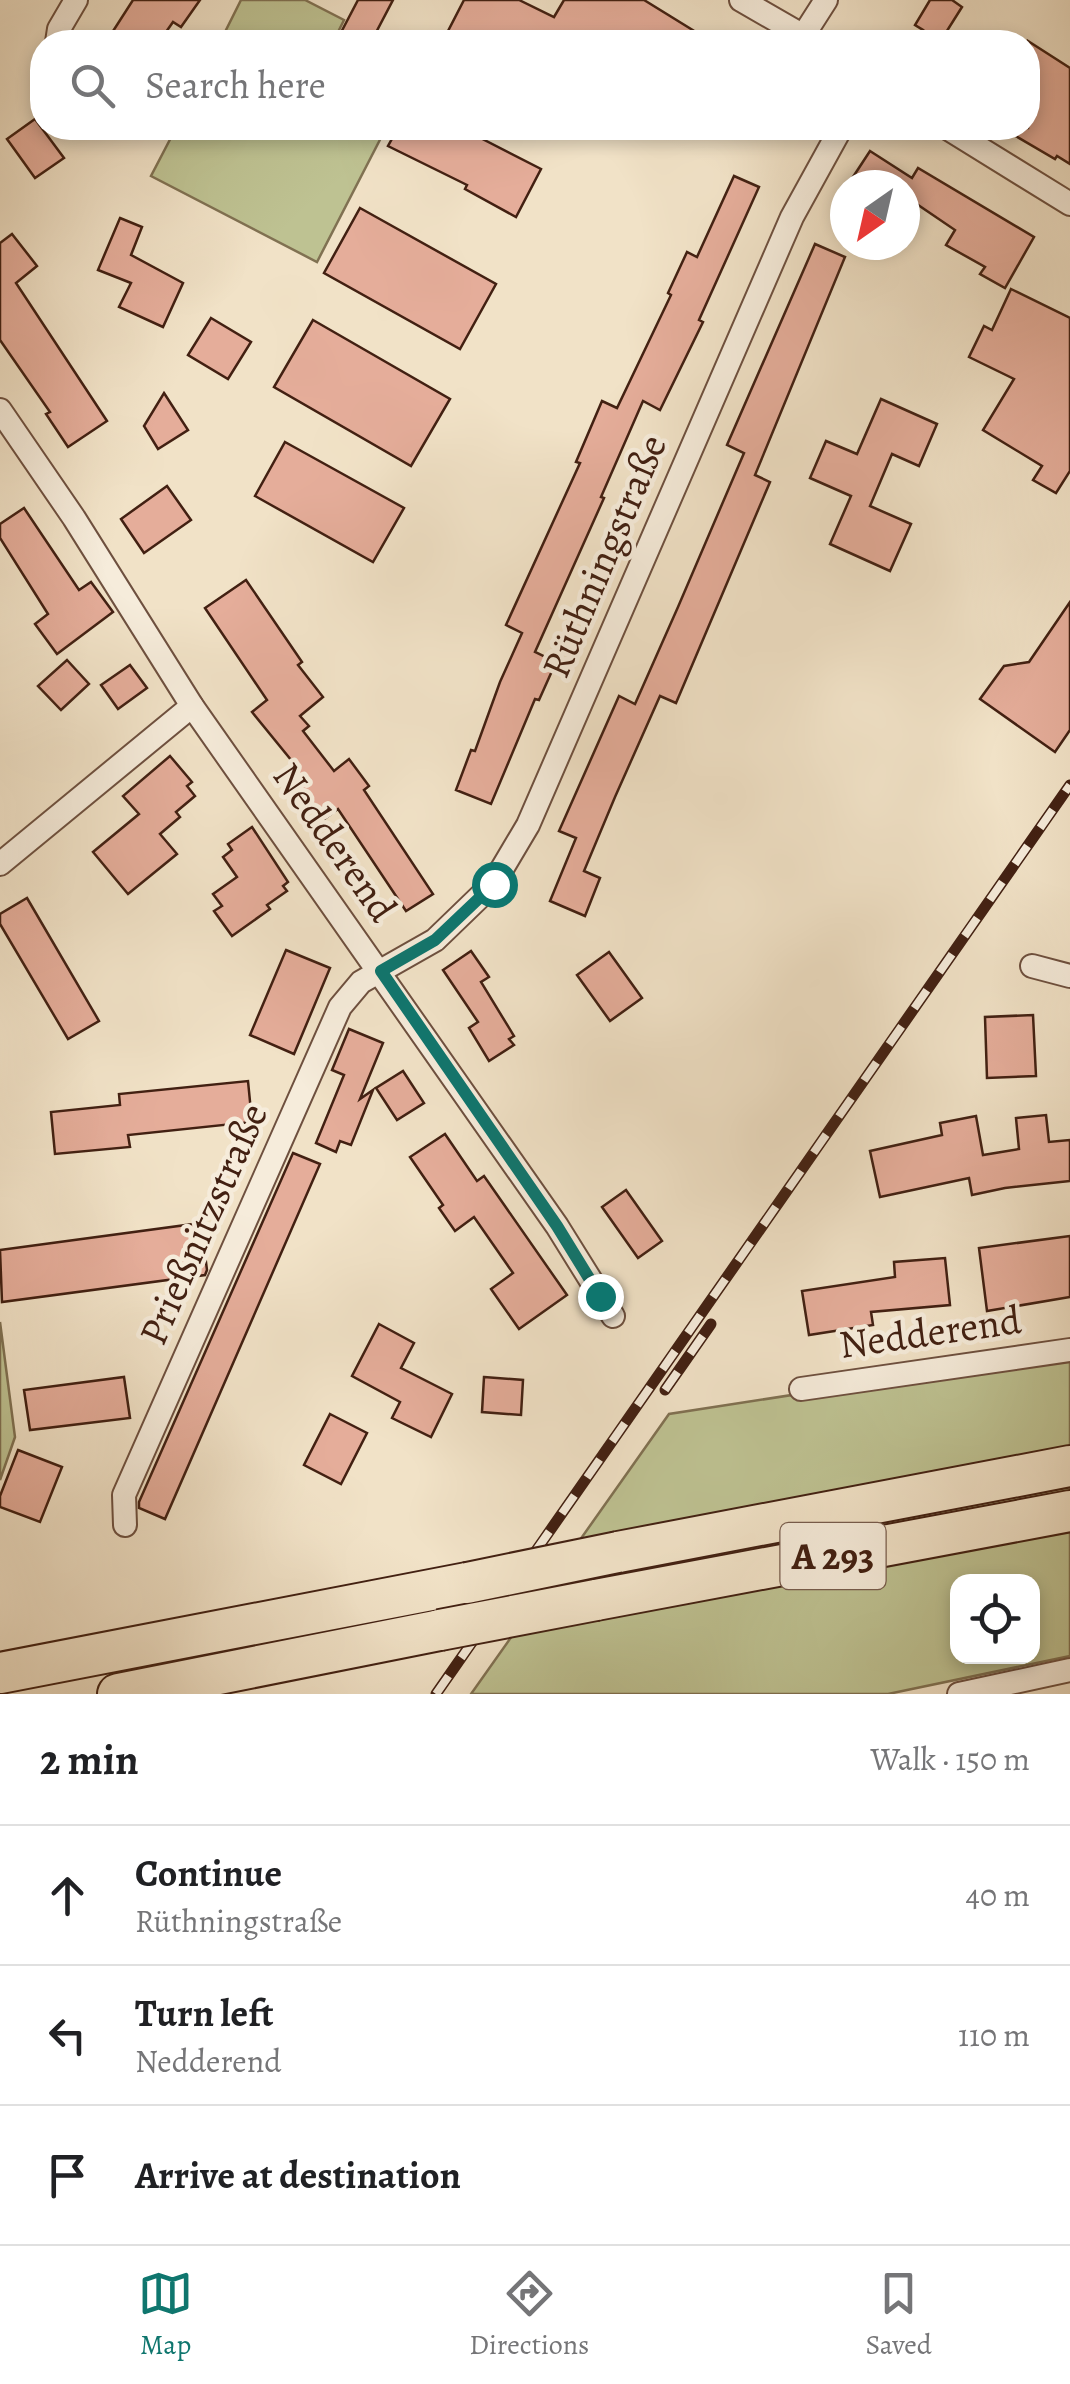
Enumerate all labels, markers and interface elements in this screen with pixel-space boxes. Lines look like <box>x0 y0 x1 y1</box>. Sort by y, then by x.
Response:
search box <box>30 30 1040 140</box>
icon: search <box>65 58 120 113</box>
text: Search here <box>145 59 326 111</box>
north arrow <box>830 170 920 260</box>
street label: Rüthningstraße <box>528 426 680 686</box>
street label: Nedderend <box>260 751 410 933</box>
route start <box>472 862 518 908</box>
street label: Prießnitzstraße <box>125 1095 281 1353</box>
route end <box>578 1274 624 1320</box>
street label: Nedderend <box>836 1292 1025 1372</box>
road number: A 293 <box>780 1523 886 1589</box>
map controls <box>950 1574 1040 1664</box>
button: locate <box>950 1574 1040 1664</box>
text: 2 min <box>40 1731 139 1788</box>
text: Walk · 150 m <box>870 1737 1030 1781</box>
text: Continue <box>135 1847 282 1899</box>
icon: ahead <box>40 1868 95 1923</box>
text: 40 m <box>965 1873 1030 1917</box>
text: Rüthningstraße <box>135 1899 342 1943</box>
text: Turn left <box>135 1987 274 2039</box>
icon: left <box>40 2008 95 2063</box>
text: 110 m <box>958 2013 1030 2057</box>
text: Nedderend <box>135 2039 281 2083</box>
icon: arrive <box>40 2148 95 2203</box>
text: Arrive at destination <box>135 2149 461 2201</box>
tab: Map <box>138 2266 193 2364</box>
tab: Directions <box>469 2266 589 2364</box>
tab: Saved <box>866 2266 932 2364</box>

